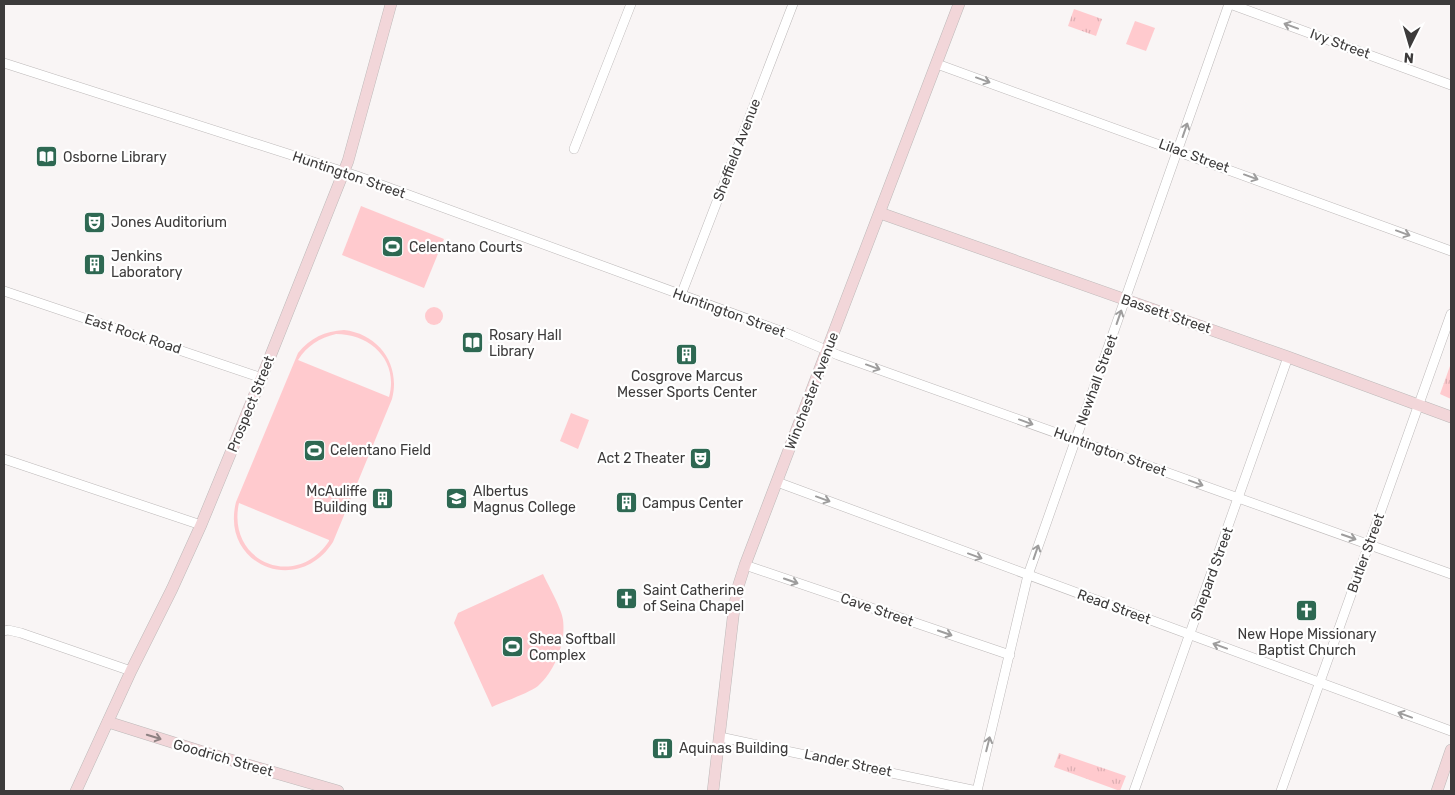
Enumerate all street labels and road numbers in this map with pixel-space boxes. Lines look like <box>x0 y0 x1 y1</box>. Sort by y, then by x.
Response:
street label: Ivy Street <box>1308 25 1373 63</box>
street label: Sheffield Avenue <box>710 96 764 204</box>
street label: Lilac Street <box>1156 135 1232 177</box>
street label: Huntington Street <box>290 148 408 202</box>
street label: Huntington Street <box>670 285 788 341</box>
street label: Bassett Street <box>1119 291 1214 338</box>
street label: East Rock Road <box>82 310 184 358</box>
street label: Winchester Avenue <box>782 330 842 452</box>
street label: Newhall Street <box>1073 332 1122 428</box>
street label: Prospect Street <box>224 353 278 455</box>
street label: Huntington Street <box>1051 424 1169 480</box>
street label: Butler Street <box>1344 510 1388 595</box>
street label: Shepard Street <box>1187 524 1237 623</box>
street label: Read Street <box>1075 586 1154 628</box>
street label: Cave Street <box>838 590 916 631</box>
street label: Goodrich Street <box>171 736 275 780</box>
street label: Lander Street <box>803 745 894 781</box>

